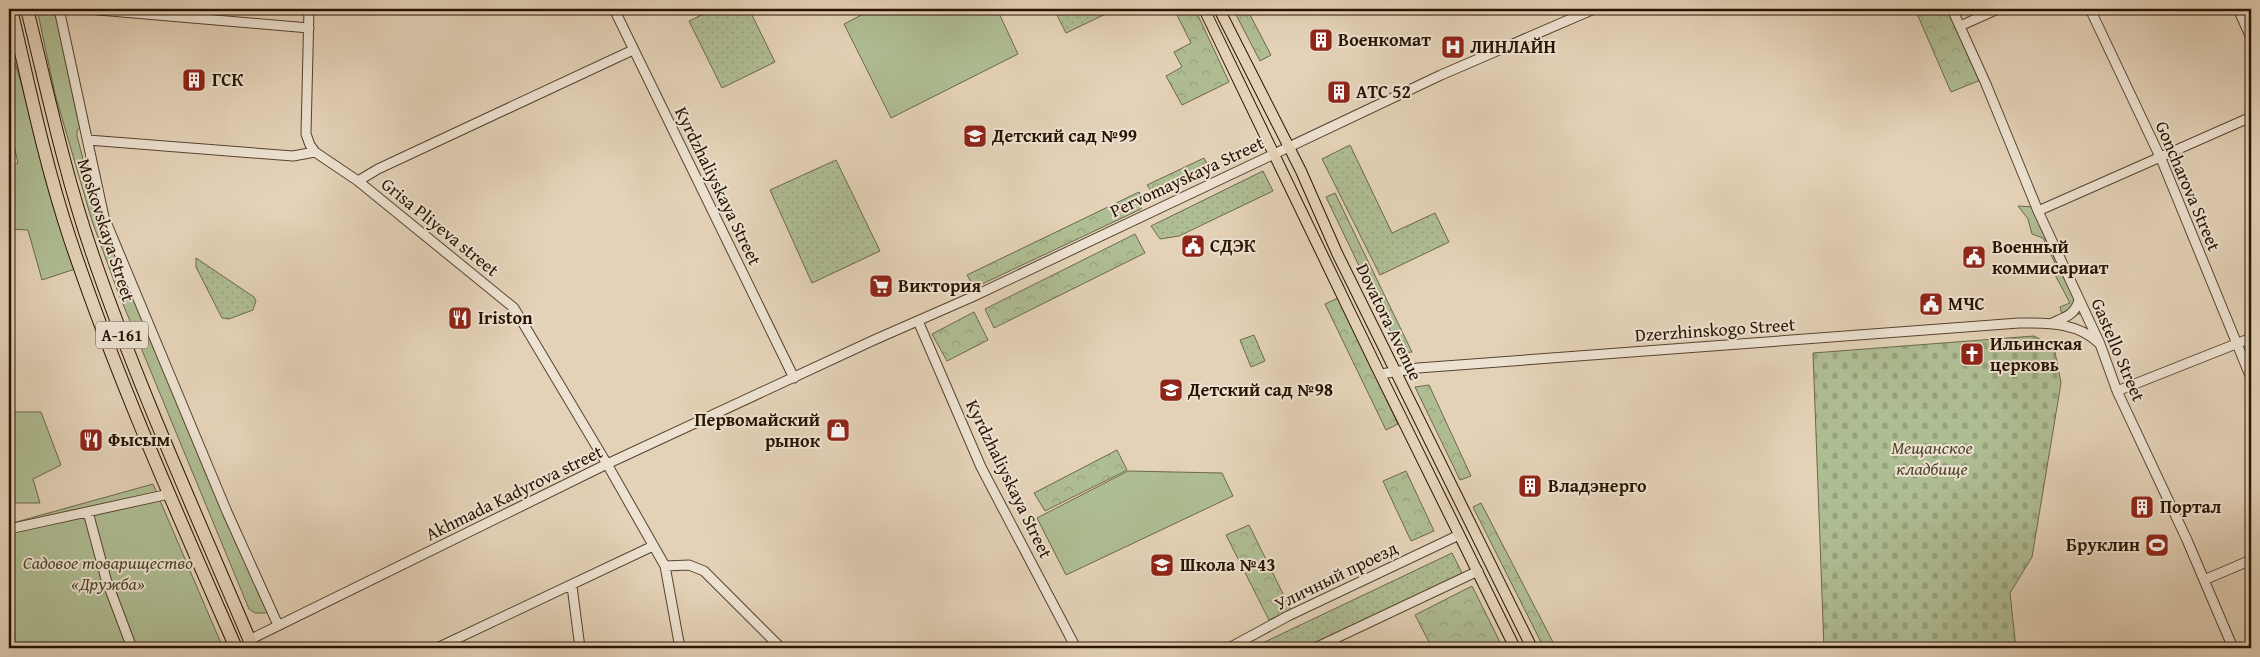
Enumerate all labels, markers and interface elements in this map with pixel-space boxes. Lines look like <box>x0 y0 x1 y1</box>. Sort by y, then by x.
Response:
place label: Военкомат <box>1338 26 1431 53</box>
building icon: Военкомат <box>1308 27 1334 53</box>
place label: ЛИНЛАЙН <box>1470 33 1556 60</box>
hospital icon: ЛИНЛАЙН <box>1440 34 1466 60</box>
place label: ГСК <box>212 66 243 93</box>
building icon: ГСК <box>181 67 207 93</box>
place label: АТС 52 <box>1356 78 1411 105</box>
building icon: АТС 52 <box>1326 79 1352 105</box>
street label: Kyrdzhaliyskaya Street <box>668 102 769 270</box>
street label: Goncharova Street <box>2149 117 2228 256</box>
place label: Детский сад №99 <box>991 122 1137 149</box>
school or university icon: Детский сад №99 <box>962 123 988 149</box>
street label: Pervomayskaya Street <box>1105 129 1269 224</box>
street label: Moskovskaya Street <box>71 155 143 306</box>
street label: Grisa Pliyeva street <box>376 171 505 283</box>
place label: СДЭК <box>1210 232 1256 259</box>
public building icon: СДЭК <box>1180 233 1206 259</box>
place label: Военный коммисариат <box>1992 233 2109 281</box>
public building icon: Военный коммисариат <box>1961 244 1987 270</box>
street label: Dovatora Avenue <box>1349 259 1430 385</box>
place label: Виктория <box>898 272 981 299</box>
supermarket icon: Виктория <box>868 273 894 299</box>
place label: МЧС <box>1948 290 1985 317</box>
public building icon: МЧС <box>1918 291 1944 317</box>
street label: Gastello Street <box>2085 294 2153 406</box>
place label: Iriston <box>478 304 533 331</box>
restaurant icon: Iriston <box>447 305 473 331</box>
street label: Dzerzhinskogo Street <box>1634 310 1797 349</box>
road number: А-161 <box>96 322 148 348</box>
place label: Ильинская церковь <box>1990 330 2083 378</box>
church icon: Ильинская церковь <box>1959 341 1985 367</box>
place label: Детский сад №98 <box>1187 376 1333 403</box>
school or university icon: Детский сад №98 <box>1158 377 1184 403</box>
street label: Kyrdzhaliyskaya Street <box>959 395 1060 563</box>
place label: Первомайский рынок <box>694 406 821 454</box>
shop icon: Первомайский рынок <box>825 417 851 443</box>
place label: Фысым <box>108 426 170 453</box>
restaurant icon: Фысым <box>78 427 104 453</box>
park label: Мещанское кладбище <box>1891 434 1973 482</box>
street label: Akhmada Kadyrova street <box>421 438 608 547</box>
place label: Владэнерго <box>1548 472 1647 499</box>
building icon: Владэнерго <box>1517 473 1543 499</box>
place label: Портал <box>2160 493 2222 520</box>
building icon: Портал <box>2129 494 2155 520</box>
place label: Бруклин <box>2066 531 2140 558</box>
sports icon: Бруклин <box>2144 532 2170 558</box>
street label: Уличный проезд <box>1270 534 1402 617</box>
park label: Садовое товарищество «Дружба» <box>23 549 193 597</box>
place label: Школа №43 <box>1180 551 1276 578</box>
school or university icon: Школа №43 <box>1149 552 1175 578</box>

